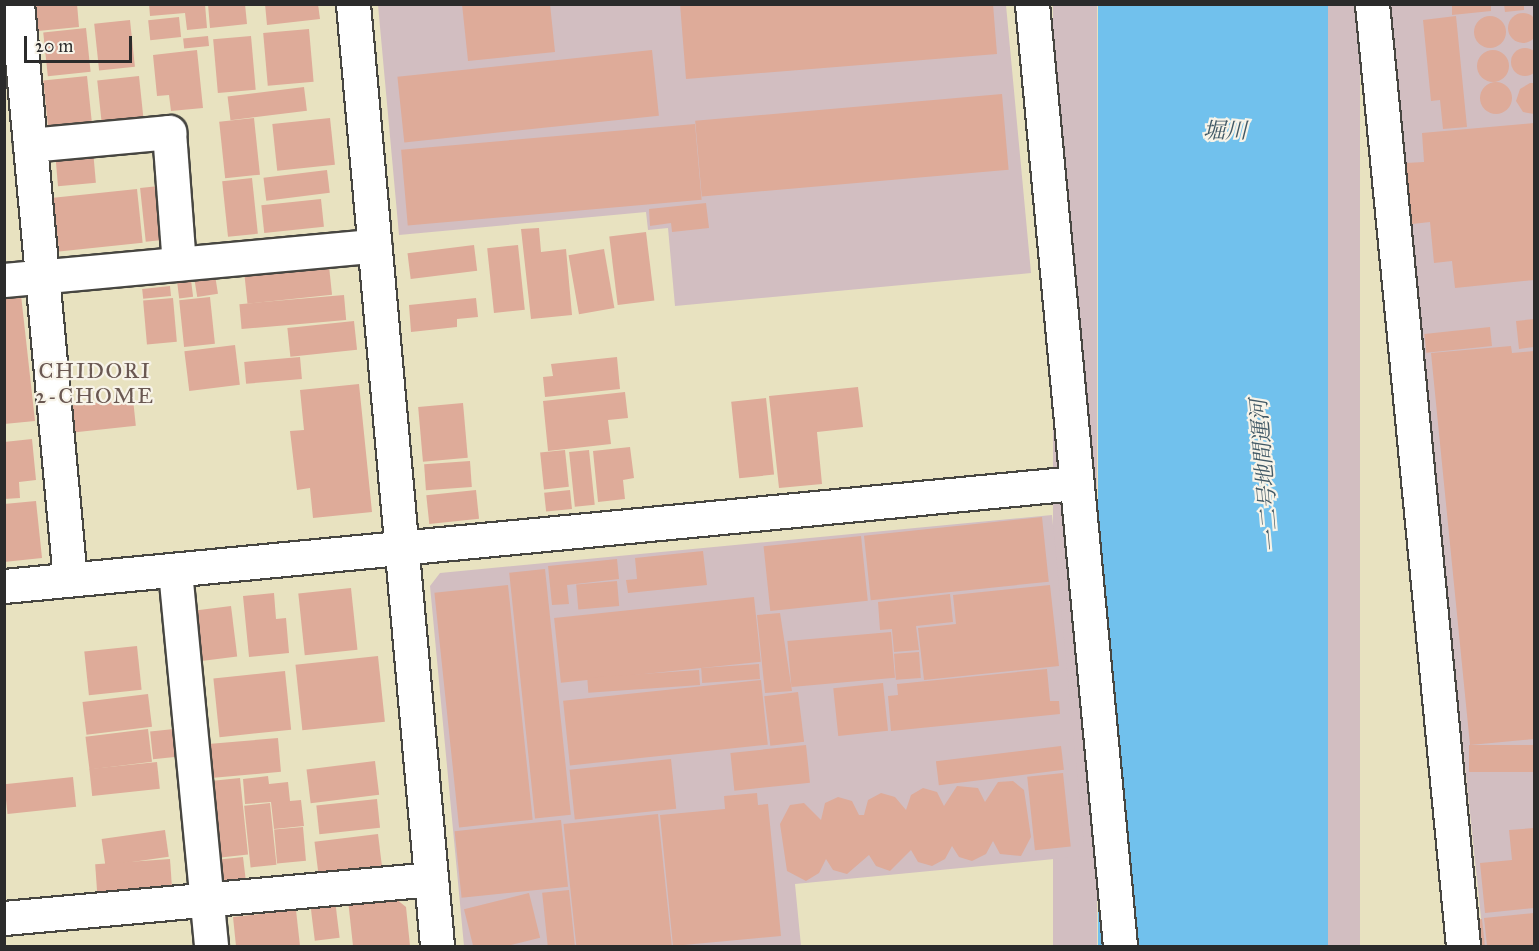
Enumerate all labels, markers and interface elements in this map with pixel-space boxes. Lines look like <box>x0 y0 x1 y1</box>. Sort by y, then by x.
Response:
scale bar <box>27 24 135 62</box>
text: 20 m <box>35 35 73 57</box>
water label: 堀川 <box>1203 118 1247 144</box>
district label: CHIDORI 2-CHOME <box>35 357 155 408</box>
water label: 一二号地間運河 <box>1245 398 1285 554</box>

